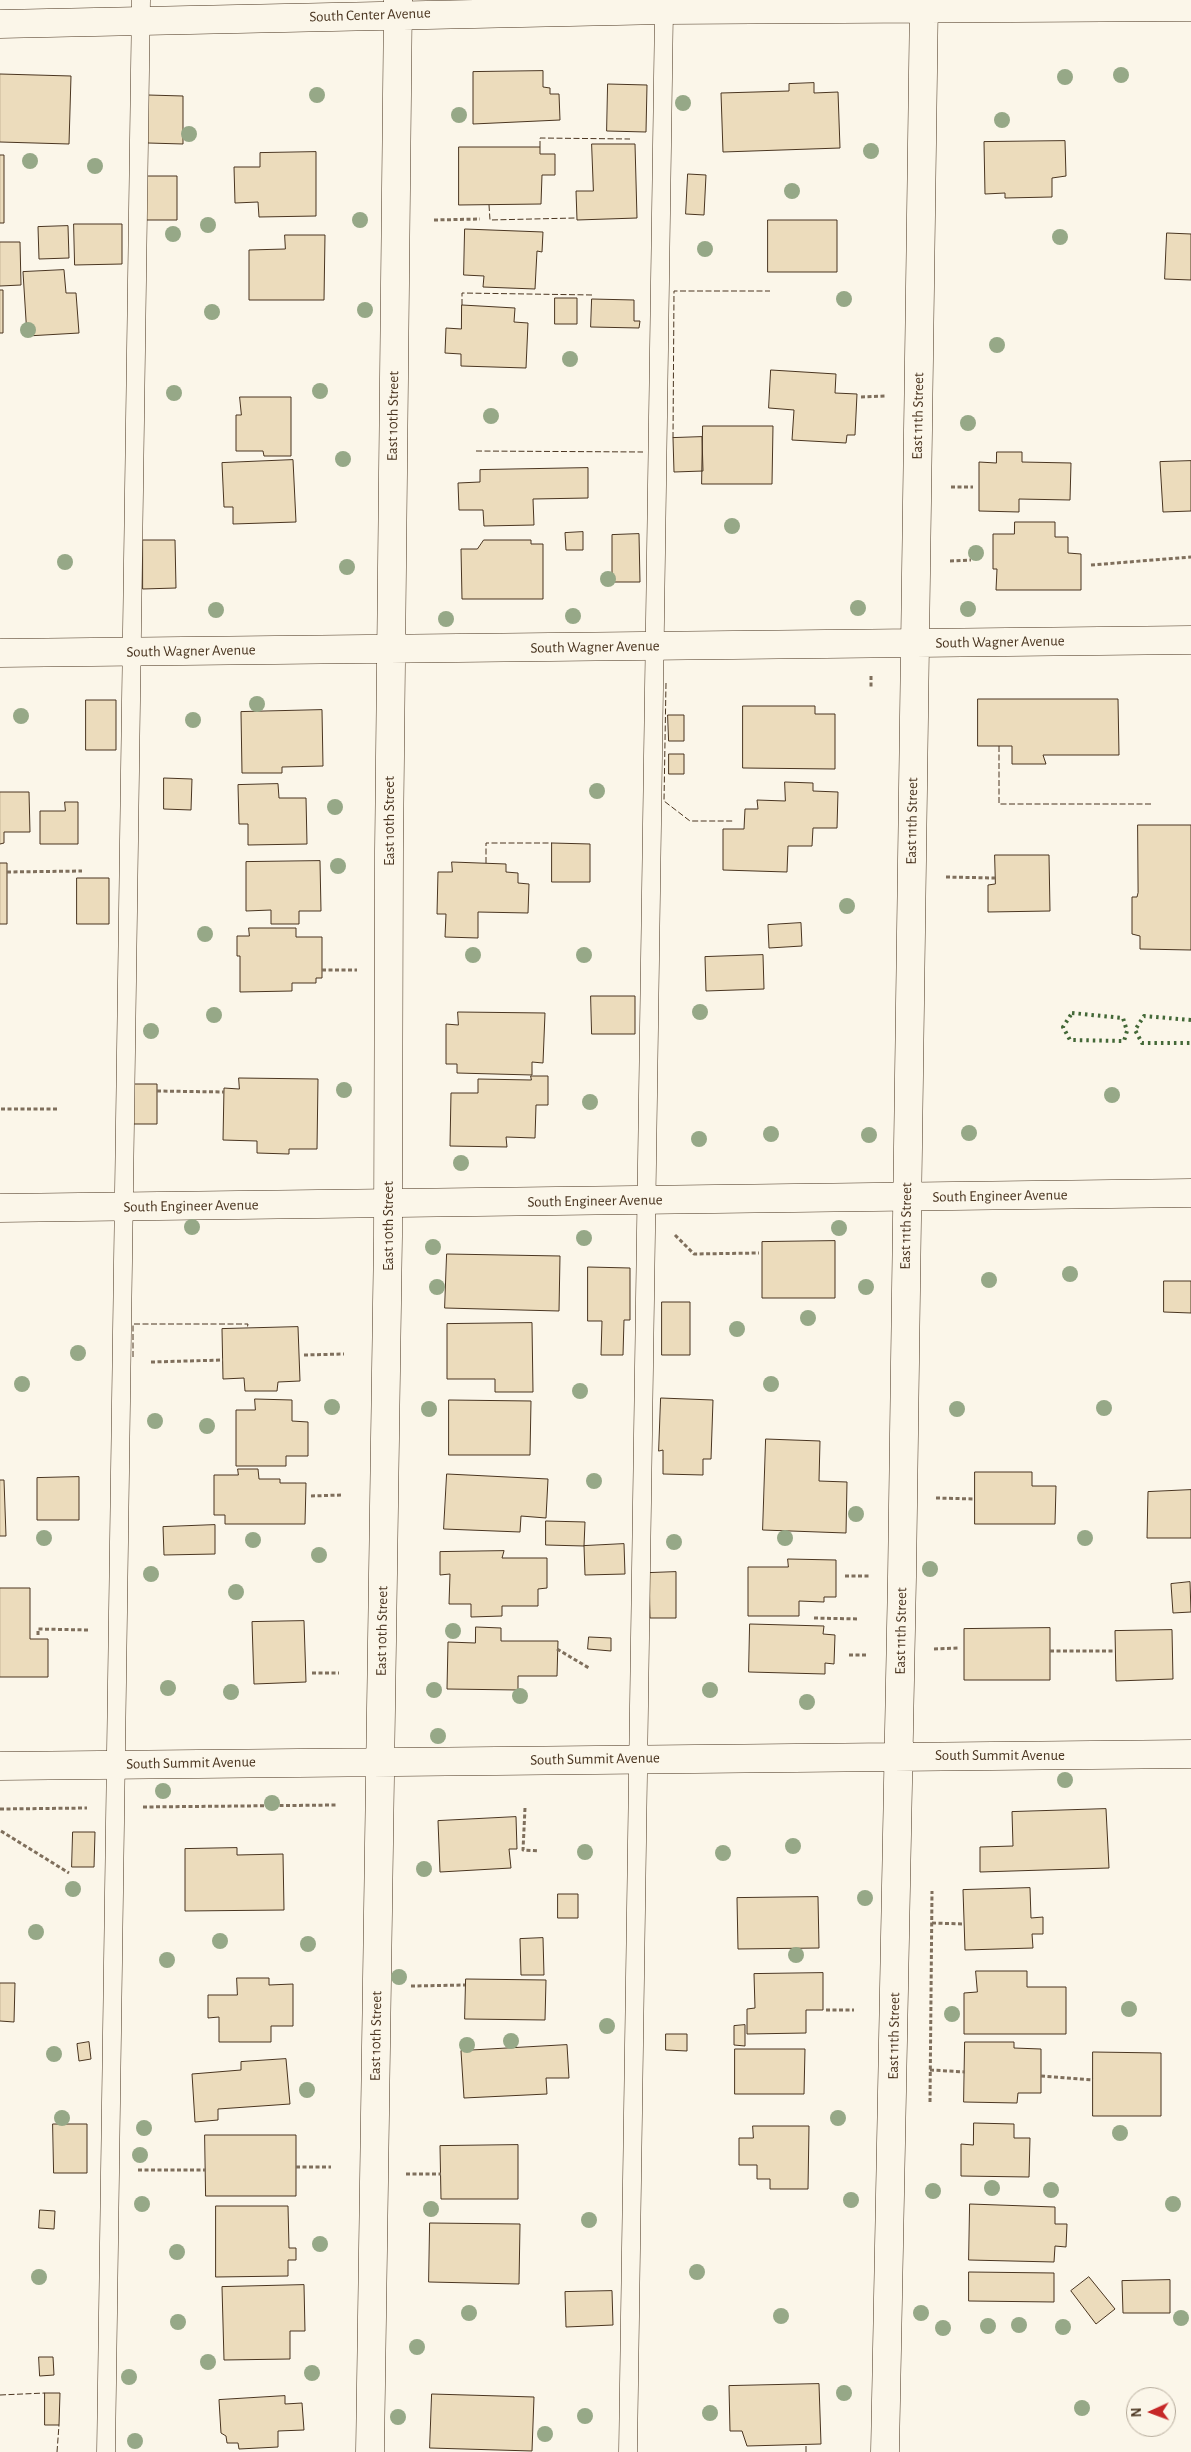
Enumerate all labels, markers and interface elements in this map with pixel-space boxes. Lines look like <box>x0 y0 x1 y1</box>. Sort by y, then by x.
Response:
street label: South Center Avenue <box>309 4 431 26</box>
street label: East 10th Street <box>383 371 403 461</box>
street label: East 11th Street <box>908 372 928 460</box>
street label: South Wagner Avenue <box>935 632 1065 652</box>
street label: South Wagner Avenue <box>530 637 660 657</box>
street label: South Wagner Avenue <box>126 641 256 661</box>
street label: East 10th Street <box>380 776 398 866</box>
street label: East 11th Street <box>902 777 922 865</box>
street label: East 10th Street <box>379 1181 397 1271</box>
street label: East 11th Street <box>896 1182 916 1270</box>
street label: South Engineer Avenue <box>932 1186 1068 1206</box>
street label: South Engineer Avenue <box>527 1191 663 1211</box>
street label: South Engineer Avenue <box>123 1196 259 1216</box>
street label: East 10th Street <box>372 1586 392 1676</box>
street label: East 11th Street <box>891 1587 911 1675</box>
street label: South Summit Avenue <box>935 1746 1065 1764</box>
street label: South Summit Avenue <box>530 1749 660 1769</box>
street label: South Summit Avenue <box>126 1753 256 1773</box>
street label: East 10th Street <box>366 1991 386 2081</box>
street label: East 11th Street <box>884 1992 904 2080</box>
north arrow <box>1126 2387 1176 2437</box>
text: N <box>1130 2407 1144 2418</box>

